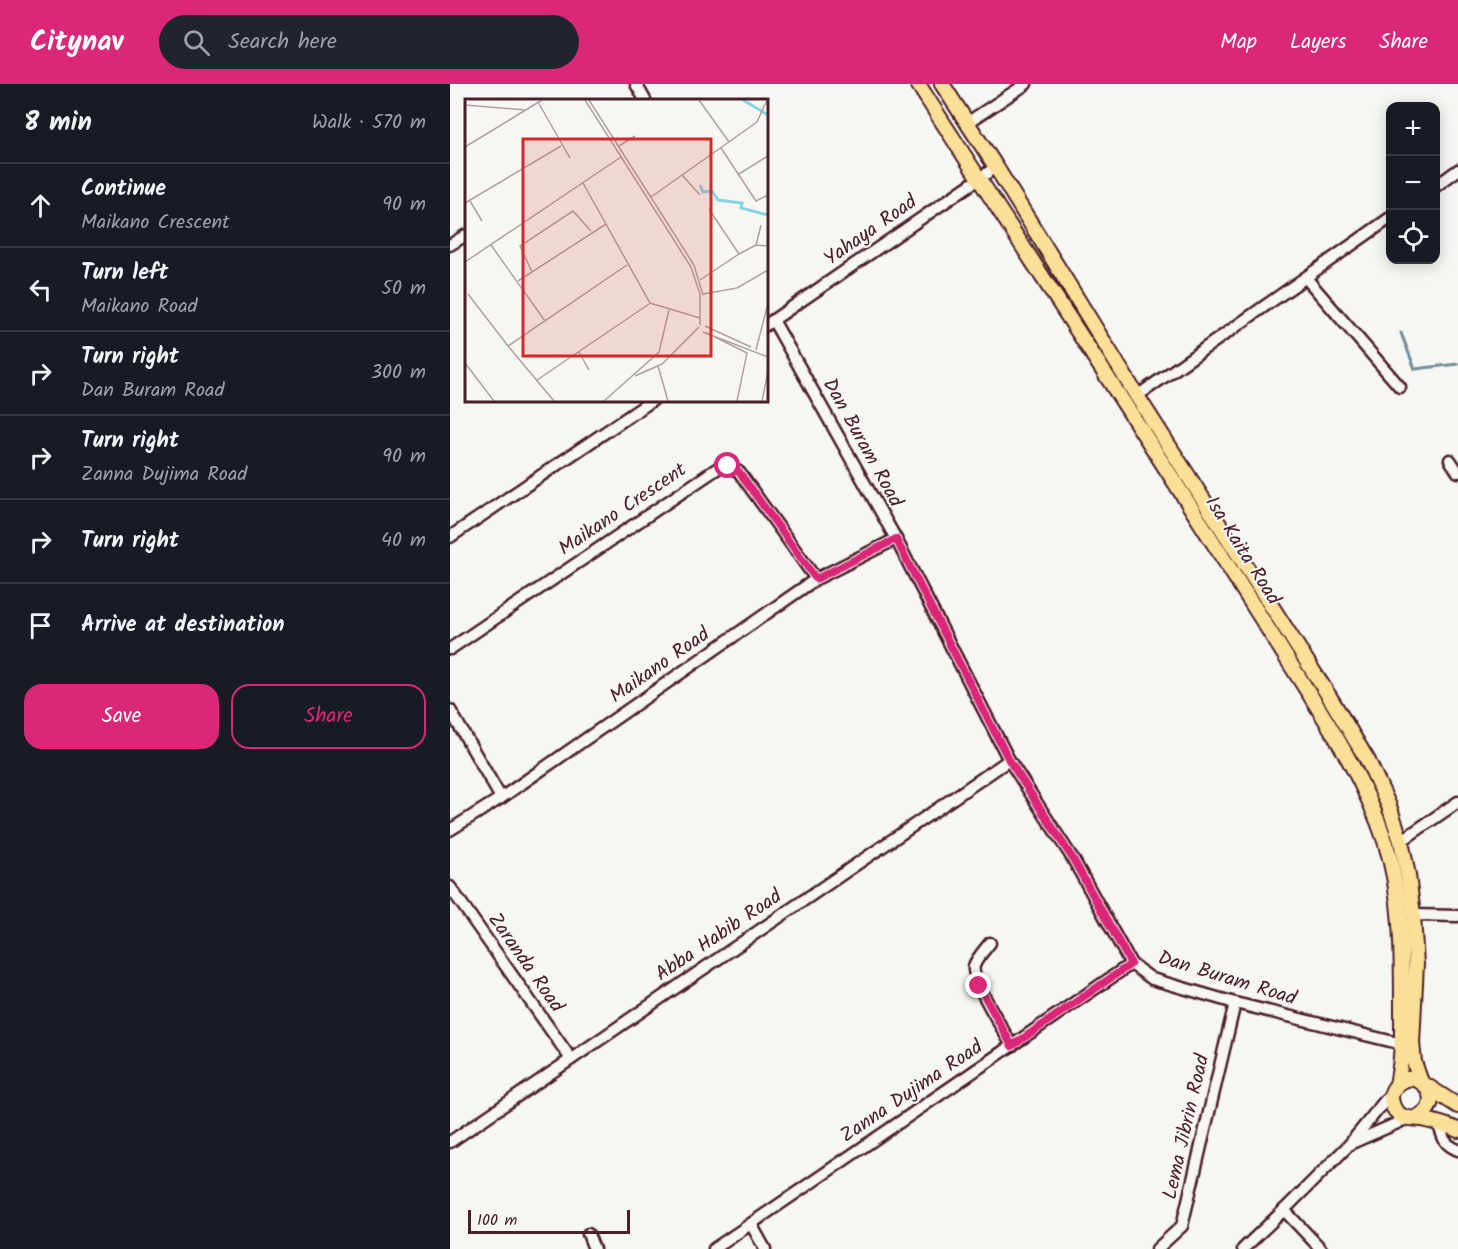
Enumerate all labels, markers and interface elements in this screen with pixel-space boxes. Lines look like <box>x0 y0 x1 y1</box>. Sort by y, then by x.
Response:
search box <box>159 15 579 69</box>
text: Citynav <box>30 20 123 65</box>
text: Search here <box>228 25 337 60</box>
icon: search <box>180 26 213 59</box>
text: Map <box>1220 26 1257 59</box>
text: Layers <box>1290 26 1346 59</box>
text: Share <box>1379 26 1428 59</box>
inset map <box>465 99 768 402</box>
text: 8 min <box>24 102 92 144</box>
map controls <box>1386 102 1440 264</box>
button: + <box>1386 102 1440 156</box>
text: Walk · 570 m <box>312 107 426 139</box>
button: − <box>1386 156 1440 210</box>
text: Continue <box>81 172 166 207</box>
street label: Yahaya Road <box>818 186 925 275</box>
icon: ahead <box>24 189 57 222</box>
text: 90 m <box>382 189 426 221</box>
text: Maikano Crescent <box>81 207 230 239</box>
button: locate <box>1386 210 1440 264</box>
text: Turn left <box>81 256 168 291</box>
icon: left <box>24 273 57 306</box>
text: 50 m <box>381 273 426 305</box>
text: Maikano Road <box>81 291 198 323</box>
text: Turn right <box>81 340 179 375</box>
icon: right <box>24 357 57 390</box>
text: 300 m <box>371 357 426 389</box>
street label: Dan Buram Road <box>813 373 911 514</box>
text: Dan Buram Road <box>81 375 224 407</box>
text: Turn right <box>81 424 179 459</box>
icon: right <box>24 441 57 474</box>
text: 90 m <box>382 441 426 473</box>
route start <box>714 452 740 478</box>
street label: Maikano Crescent <box>552 455 694 565</box>
text: Zanna Dujima Road <box>81 459 247 491</box>
street label: Isa Kaita Road <box>1196 490 1289 613</box>
text: Turn right <box>81 524 179 559</box>
icon: right <box>24 525 57 558</box>
text: 40 m <box>381 525 426 557</box>
text: Arrive at destination <box>81 608 284 643</box>
icon: arrive <box>24 609 57 642</box>
street label: Maikano Road <box>603 619 718 713</box>
button: Save <box>24 684 219 749</box>
button: Share <box>231 684 426 749</box>
street label: Abba Habib Road <box>649 881 790 990</box>
street label: Zaranda Road <box>479 906 572 1020</box>
street label: Dan Buram Road <box>1154 943 1301 1016</box>
route end <box>965 972 991 998</box>
street label: Zanna Dujima Road <box>834 1032 991 1152</box>
street label: Lema Jibrin Road <box>1155 1050 1219 1203</box>
scale bar <box>468 1207 630 1234</box>
text: 100 m <box>477 1208 517 1233</box>

